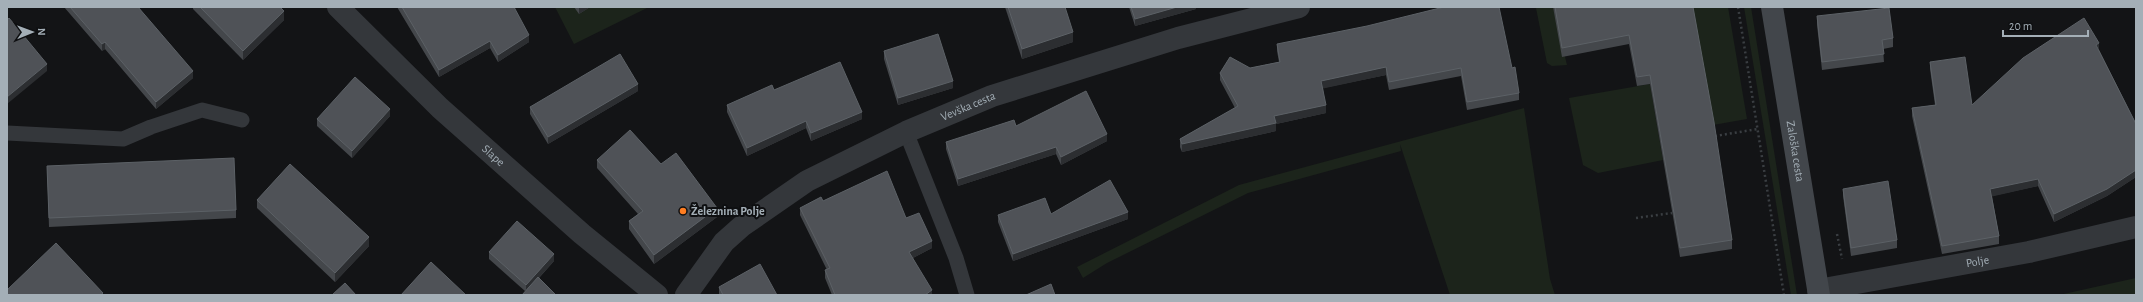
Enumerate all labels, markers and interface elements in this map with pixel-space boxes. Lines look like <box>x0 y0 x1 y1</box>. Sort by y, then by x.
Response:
north arrow <box>12 12 52 52</box>
scale bar <box>2003 12 2088 38</box>
text: 20 m <box>2009 20 2032 32</box>
text: N <box>36 28 47 36</box>
street label: Vevška cesta <box>939 89 997 123</box>
street label: Zaloška cesta <box>1785 120 1807 183</box>
street label: Slape <box>480 142 507 168</box>
place label: Železnina Polje <box>691 204 765 218</box>
marker: Železnina Polje <box>678 206 688 216</box>
street label: Polje <box>1965 253 1990 269</box>

